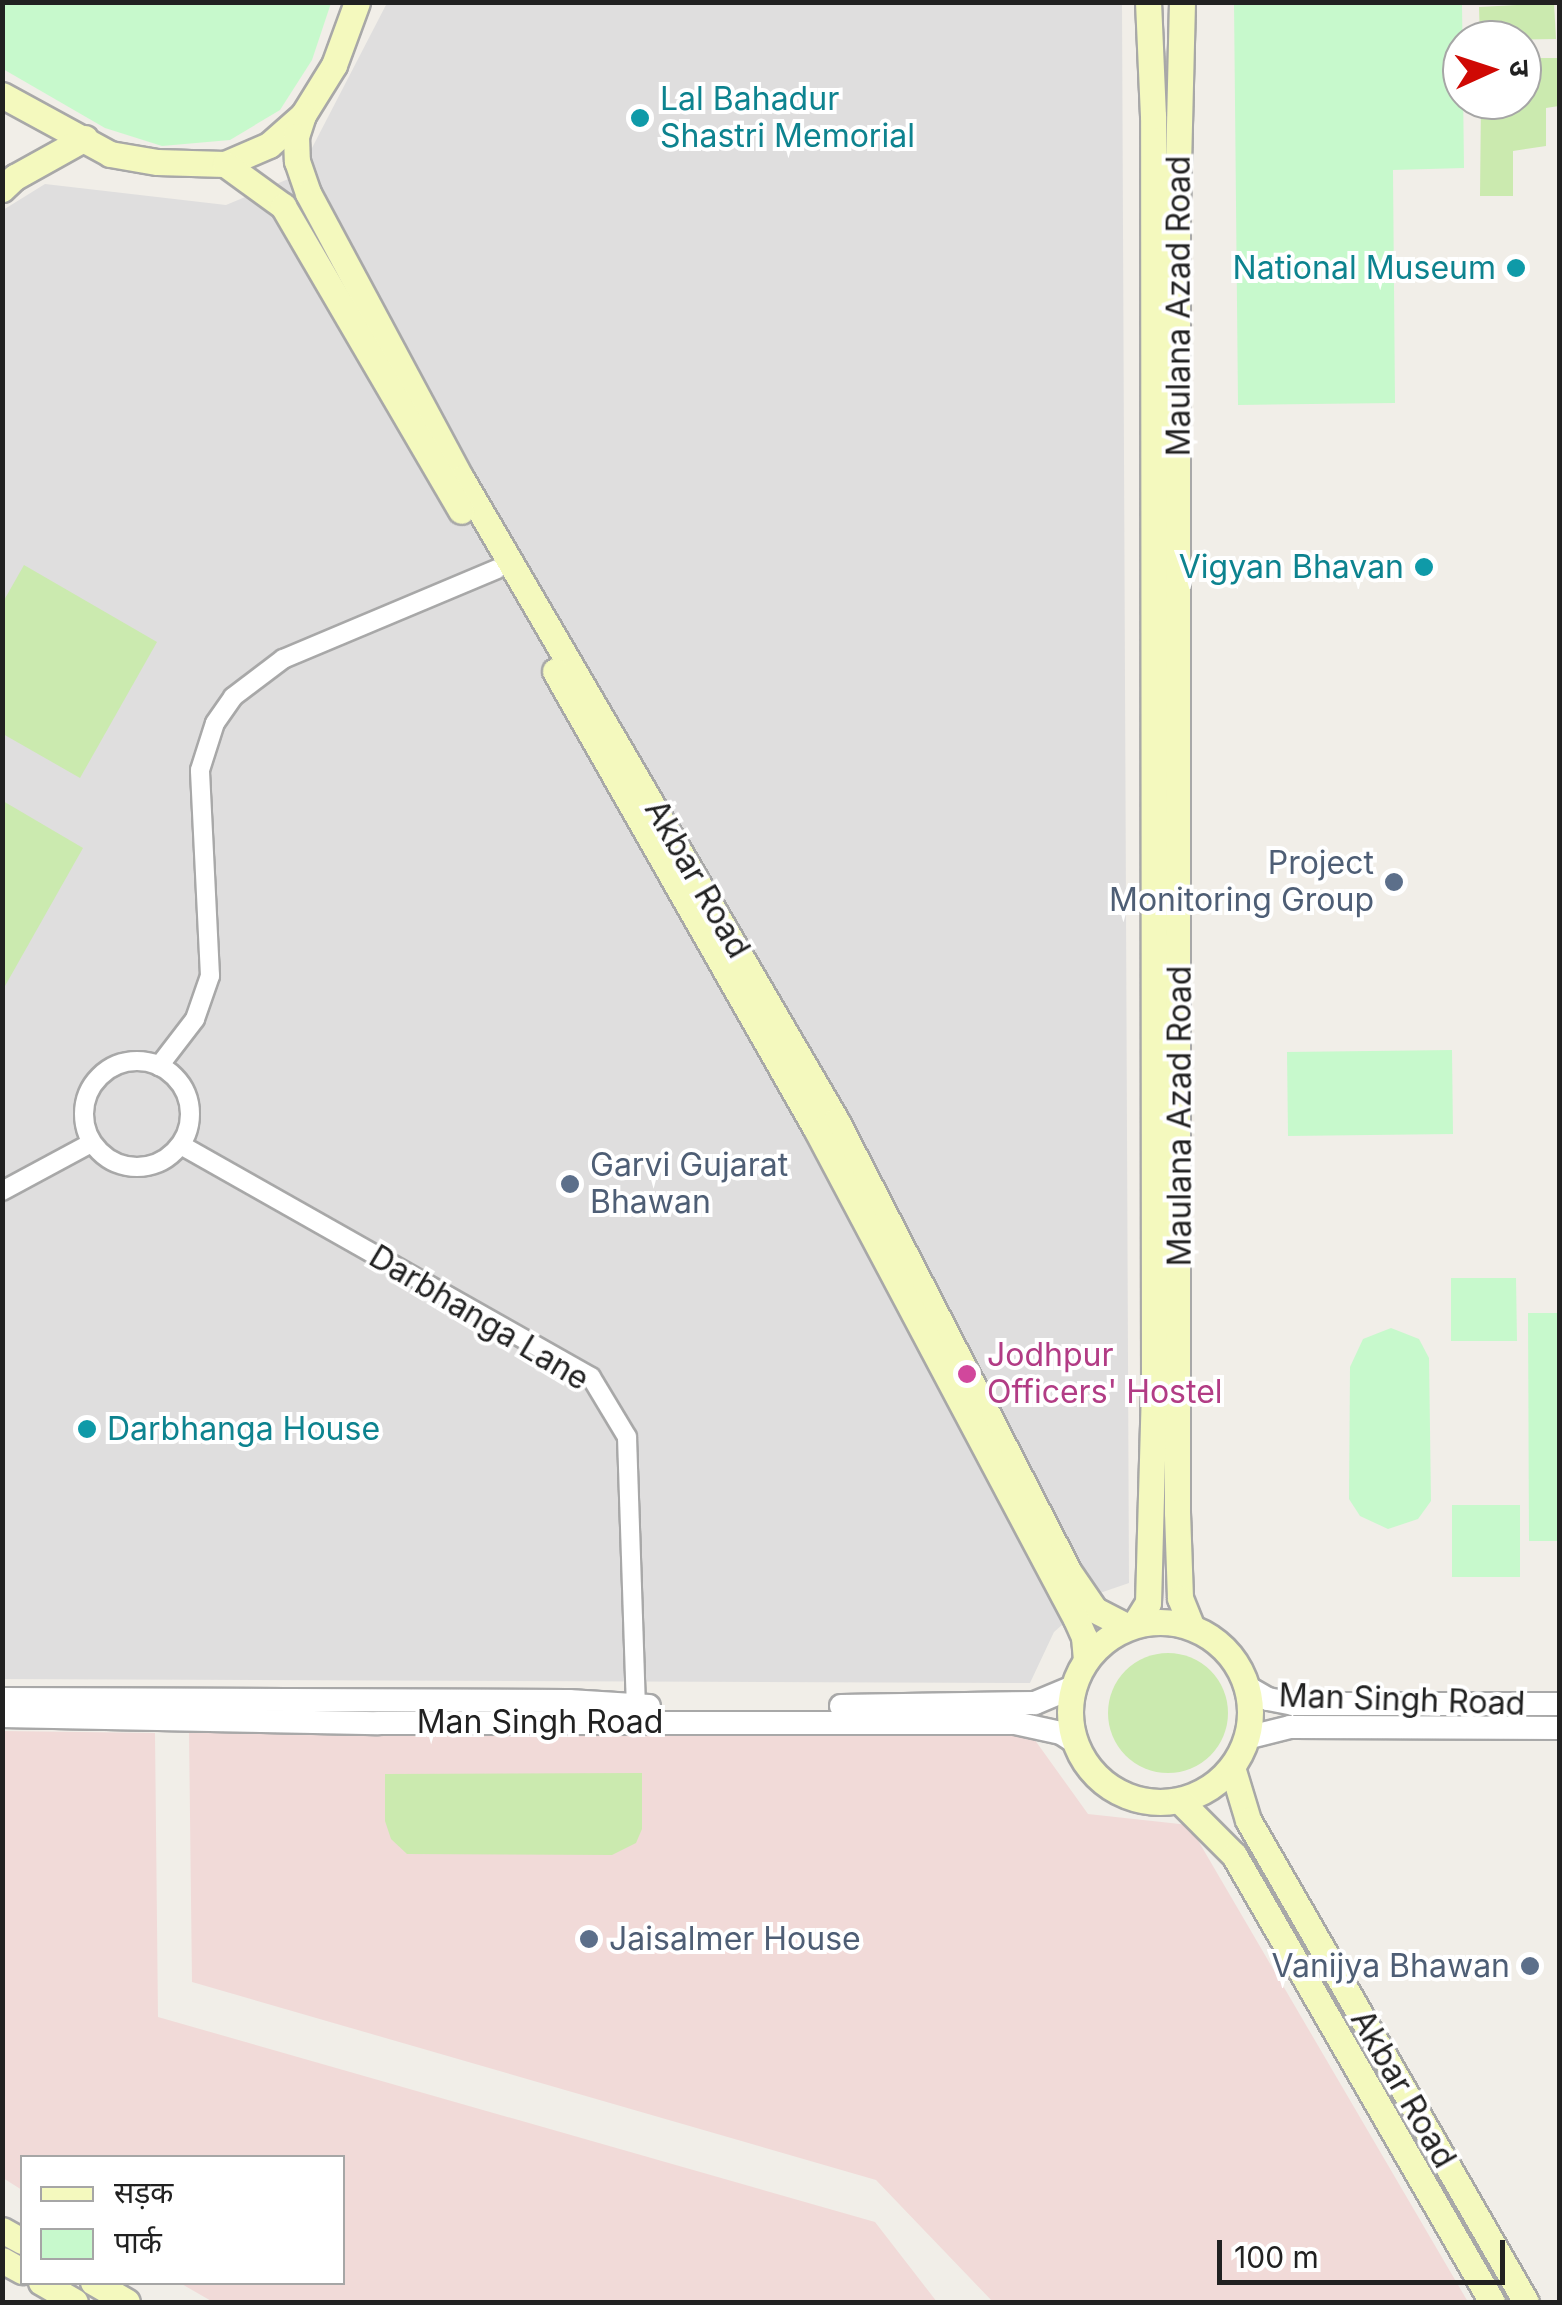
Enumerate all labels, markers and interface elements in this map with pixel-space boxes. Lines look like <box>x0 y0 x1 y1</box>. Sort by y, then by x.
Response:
north arrow <box>1442 20 1542 120</box>
text: उ <box>1503 59 1537 78</box>
place label: Lal Bahadur Shastri Memorial <box>660 81 915 156</box>
marker: Lal Bahadur Shastri Memorial <box>629 107 651 129</box>
street label: Maulana Azad Road <box>1160 156 1198 456</box>
place label: National Museum <box>1233 249 1496 287</box>
marker: National Museum <box>1505 257 1527 279</box>
place label: Vigyan Bhavan <box>1179 548 1404 586</box>
marker: Vigyan Bhavan <box>1413 556 1435 578</box>
street label: Akbar Road <box>636 793 758 965</box>
place label: Project Monitoring Group <box>1109 845 1374 920</box>
marker: Project Monitoring Group <box>1383 871 1405 893</box>
street label: Maulana Azad Road <box>1161 966 1199 1266</box>
place label: Garvi Gujarat Bhawan <box>590 1147 788 1222</box>
marker: Garvi Gujarat Bhawan <box>559 1173 581 1195</box>
street label: Darbhanga Lane <box>362 1237 596 1399</box>
place label: Jodhpur Officers' Hostel <box>987 1337 1223 1412</box>
marker: Jodhpur Officers' Hostel <box>956 1363 978 1385</box>
place label: Darbhanga House <box>107 1410 380 1448</box>
marker: Darbhanga House <box>76 1418 98 1440</box>
street label: Man Singh Road <box>1278 1677 1526 1723</box>
street label: Man Singh Road <box>417 1703 663 1741</box>
place label: Jaisalmer House <box>609 1920 861 1958</box>
marker: Jaisalmer House <box>578 1928 600 1950</box>
place label: Vanijya Bhawan <box>1271 1947 1510 1985</box>
marker: Vanijya Bhawan <box>1519 1955 1541 1977</box>
street label: Akbar Road <box>1342 2003 1464 2175</box>
legend <box>20 2155 345 2285</box>
text: सड़क <box>114 2174 173 2210</box>
scale bar <box>1222 2220 1510 2282</box>
text: पार्क <box>114 2224 162 2260</box>
text: 100 m <box>1234 2239 1319 2275</box>

